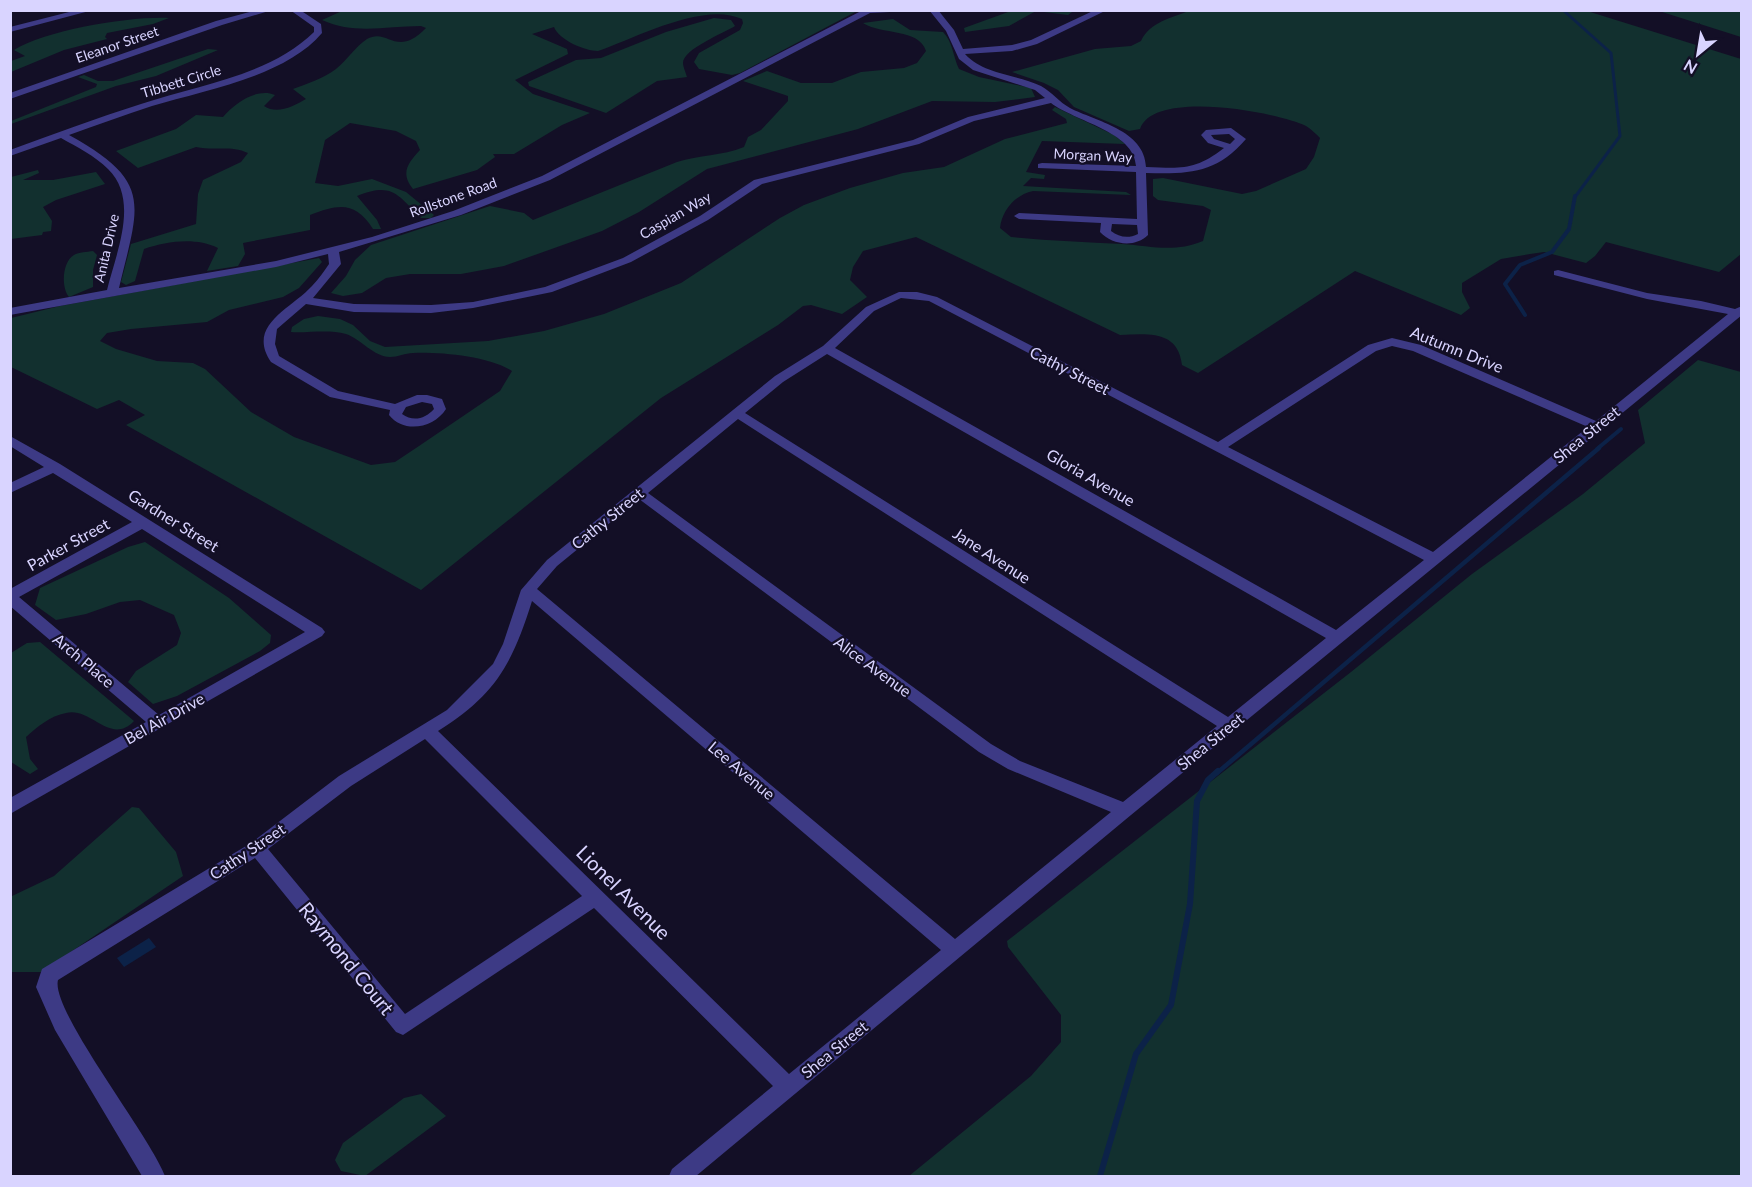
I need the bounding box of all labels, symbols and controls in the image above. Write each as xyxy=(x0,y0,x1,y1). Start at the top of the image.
street label: Eleanor Street xyxy=(73,22,161,66)
north arrow xyxy=(1668,24,1728,84)
text: N xyxy=(1680,56,1700,79)
street label: Tibbett Circle xyxy=(139,61,223,101)
street label: Morgan Way xyxy=(1053,144,1134,166)
street label: Rollstone Road xyxy=(407,173,499,221)
street label: Caspian Way xyxy=(636,187,714,242)
street label: Anita Drive xyxy=(90,212,122,284)
street label: Autumn Drive xyxy=(1408,322,1506,376)
street label: Cathy Street xyxy=(1027,342,1113,398)
street label: Shea Street xyxy=(1549,401,1623,467)
street label: Gloria Avenue xyxy=(1044,444,1138,510)
street label: Cathy Street xyxy=(567,483,647,553)
street label: Gardner Street xyxy=(125,485,223,556)
street label: Parker Street xyxy=(24,514,113,574)
street label: Jane Avenue xyxy=(950,523,1034,587)
street label: Arch Place xyxy=(49,629,119,691)
street label: Alice Avenue xyxy=(831,632,915,700)
street label: Bel Air Drive xyxy=(121,688,207,748)
street label: Shea Street xyxy=(1173,708,1247,774)
street label: Lee Avenue xyxy=(705,737,779,803)
street label: Cathy Street xyxy=(206,819,289,883)
street label: Lionel Avenue xyxy=(572,840,676,944)
street label: Raymond Court xyxy=(294,897,400,1019)
street label: Shea Street xyxy=(797,1016,871,1082)

